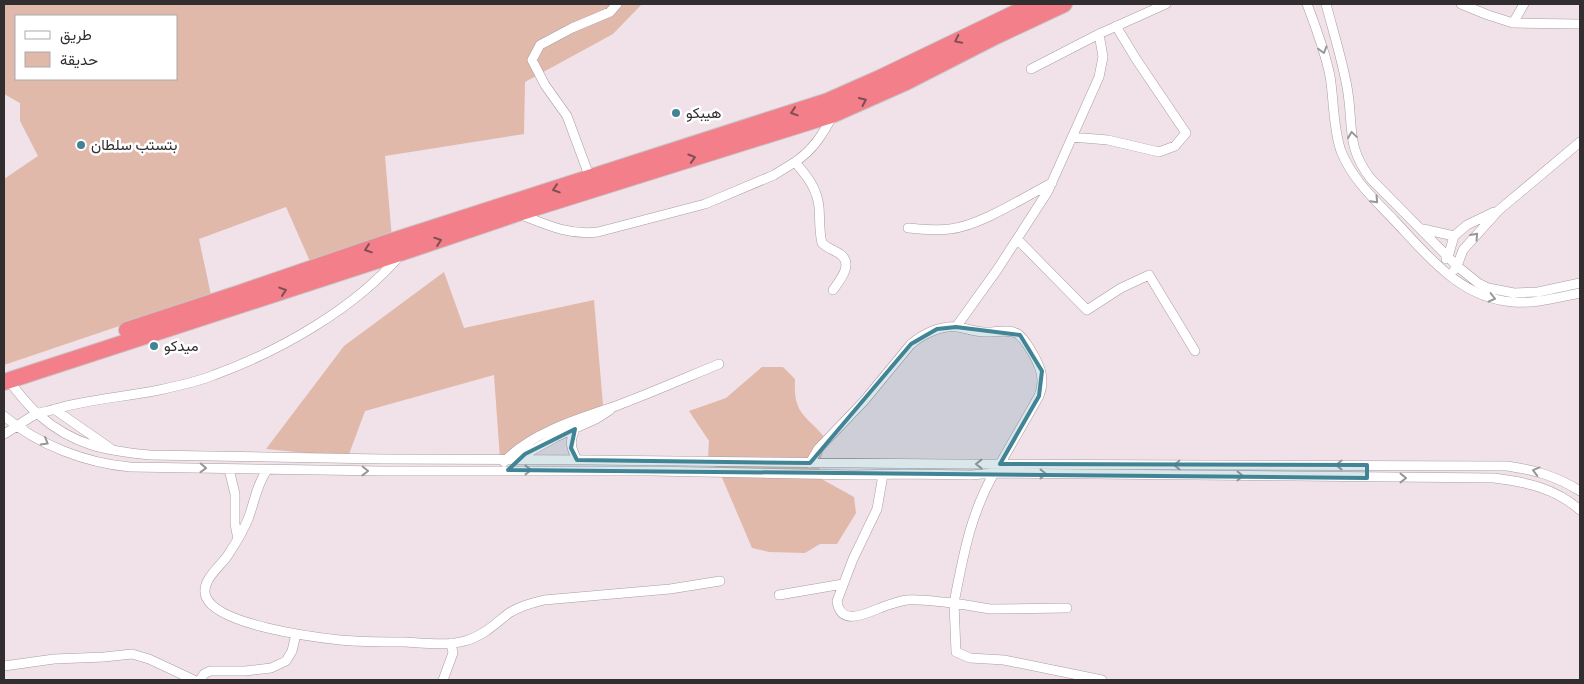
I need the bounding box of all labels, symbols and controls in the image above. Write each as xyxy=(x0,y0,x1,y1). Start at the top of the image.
legend xyxy=(15,15,178,80)
text: طريق xyxy=(60,26,92,45)
one-way arrow xyxy=(954,34,963,44)
one-way arrow xyxy=(1318,45,1328,53)
text: حديقة xyxy=(60,51,98,69)
one-way arrow xyxy=(858,97,867,108)
place label: هيبكو xyxy=(686,104,721,122)
marker: هيبكو xyxy=(670,107,682,119)
one-way arrow xyxy=(790,107,798,117)
one-way arrow xyxy=(1347,131,1357,140)
place label: بتستب سلطان xyxy=(91,136,177,154)
marker: بتستب سلطان xyxy=(75,139,87,151)
one-way arrow xyxy=(687,153,696,163)
one-way arrow xyxy=(552,183,560,193)
one-way arrow xyxy=(1369,194,1378,203)
one-way arrow xyxy=(1469,233,1478,242)
one-way arrow xyxy=(433,236,441,246)
one-way arrow xyxy=(364,244,373,254)
one-way arrow xyxy=(279,287,287,297)
one-way arrow xyxy=(1487,292,1496,303)
place label: ميدكو xyxy=(164,337,199,355)
marker: ميدكو xyxy=(148,340,160,352)
one-way arrow xyxy=(40,436,49,446)
one-way arrow xyxy=(975,459,982,469)
one-way arrow xyxy=(1172,460,1180,470)
one-way arrow xyxy=(1335,460,1342,470)
one-way arrow xyxy=(199,462,207,473)
one-way arrow xyxy=(524,465,532,475)
one-way arrow xyxy=(362,466,370,476)
one-way arrow xyxy=(1532,467,1541,477)
one-way arrow xyxy=(1039,469,1047,479)
one-way arrow xyxy=(1236,471,1244,481)
one-way arrow xyxy=(1399,473,1407,483)

